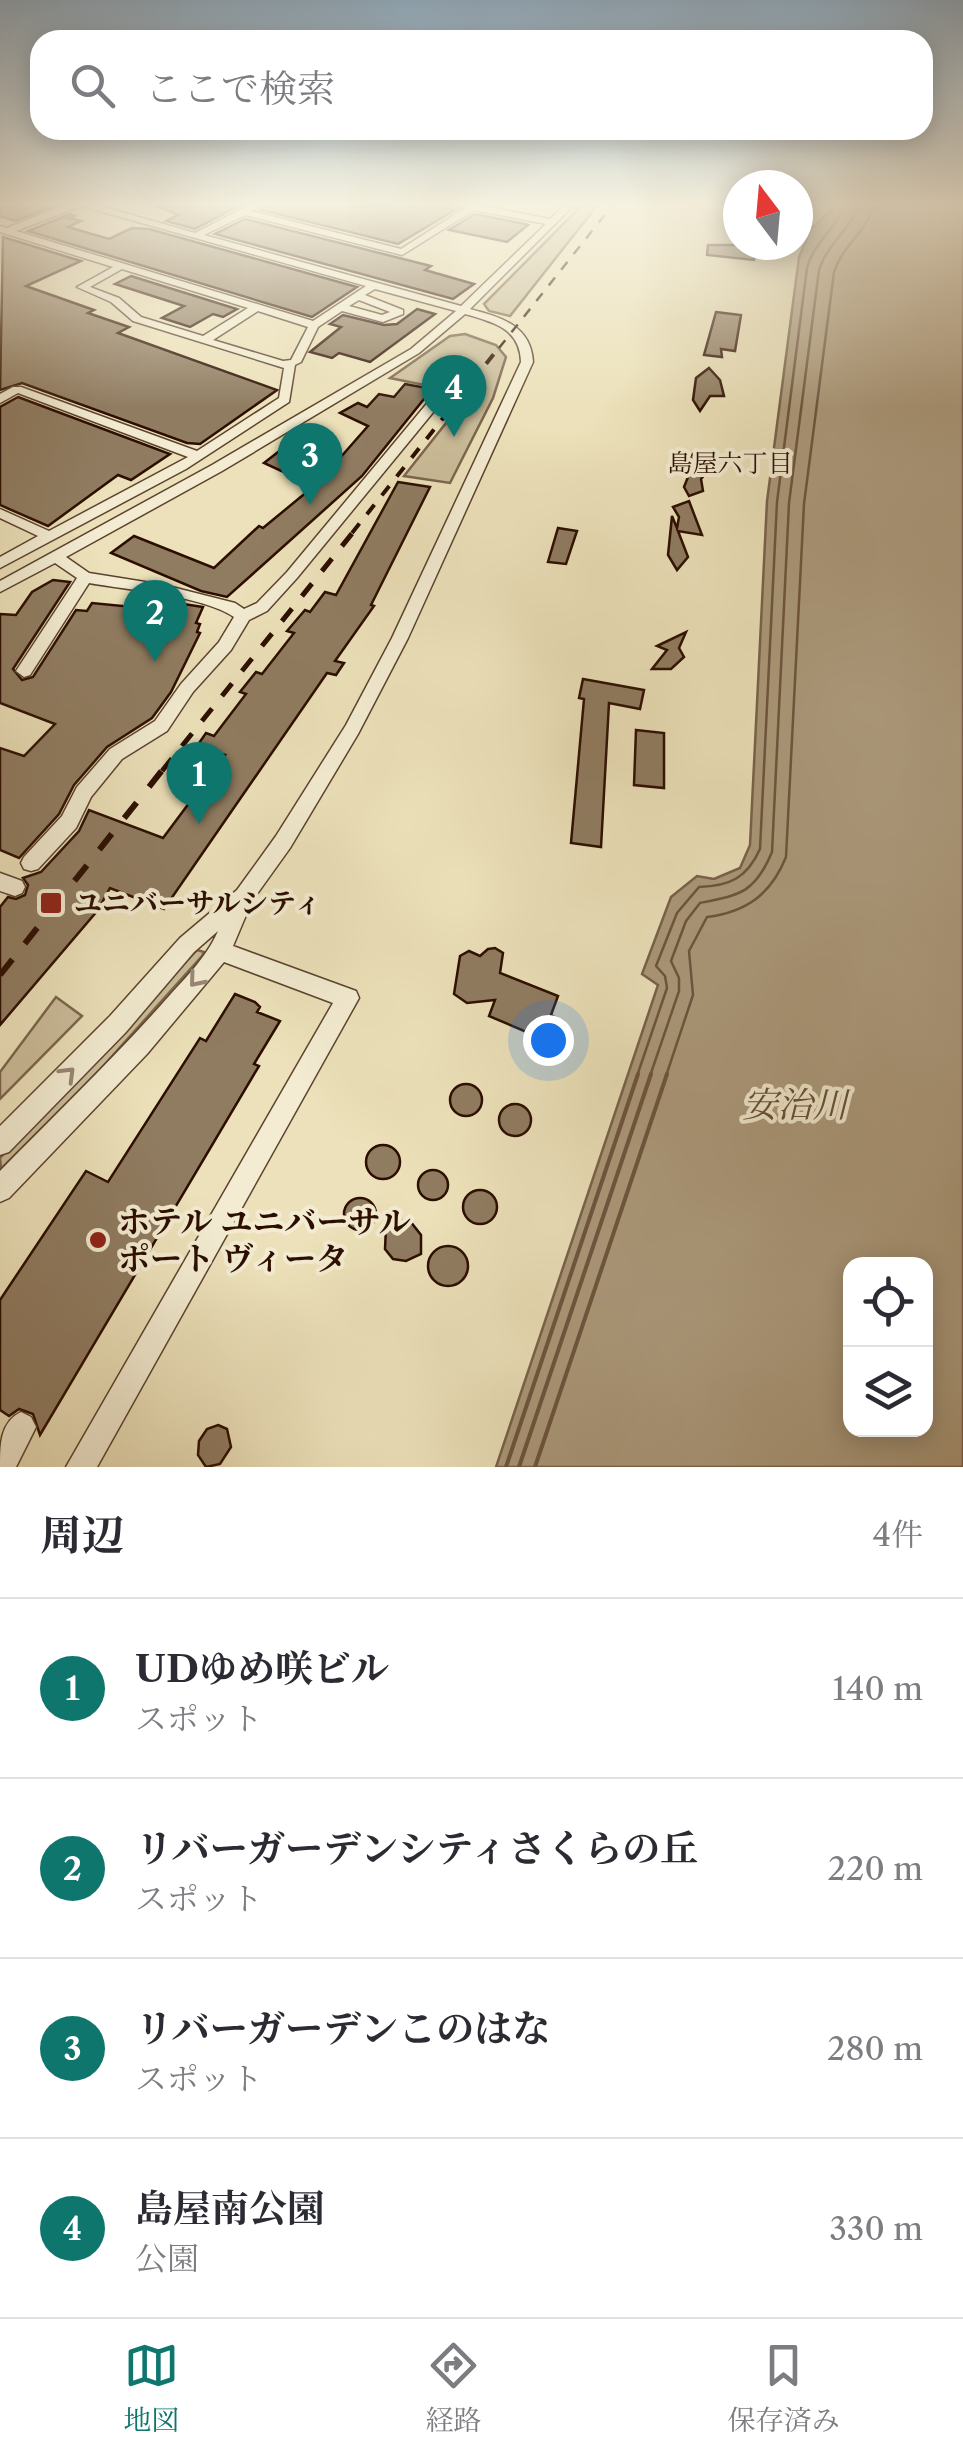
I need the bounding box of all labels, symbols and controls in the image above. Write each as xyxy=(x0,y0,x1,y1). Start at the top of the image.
search box xyxy=(30,30,933,140)
icon: search xyxy=(65,58,120,113)
text: ここで検索 xyxy=(145,65,335,112)
north arrow xyxy=(723,170,813,260)
pin: 4 xyxy=(422,354,486,437)
pin: 3 xyxy=(278,422,342,505)
district label: 島屋六丁目 xyxy=(667,448,793,479)
pin: 2 xyxy=(122,580,188,662)
pin: 1 xyxy=(166,742,232,824)
place label: ユニバーサルシティ xyxy=(74,886,322,920)
marker: ユニバーサルシティ xyxy=(38,890,64,916)
one-way arrow xyxy=(190,968,208,987)
your location xyxy=(523,1015,574,1066)
one-way arrow xyxy=(57,1067,75,1085)
water label: 安治川 xyxy=(742,1083,851,1126)
place label: ホテル ユニバーサル ポート ヴィータ xyxy=(118,1202,411,1278)
marker: ホテル ユニバーサル ポート ヴィータ xyxy=(87,1229,109,1251)
map controls xyxy=(843,1257,933,1437)
button: locate xyxy=(843,1257,933,1347)
button: layers xyxy=(843,1347,933,1437)
text: 周辺 xyxy=(40,1509,124,1561)
text: 4件 xyxy=(873,1515,923,1554)
text: UDゆめ咲ビル xyxy=(135,1645,389,1692)
text: 1 xyxy=(65,1669,80,1708)
text: 140 m xyxy=(832,1669,923,1708)
text: スポット xyxy=(135,1699,263,1738)
text: リバーガーデンシティさくらの丘 xyxy=(135,1825,698,1872)
text: 2 xyxy=(63,1849,82,1888)
text: 220 m xyxy=(828,1849,923,1888)
text: スポット xyxy=(135,1879,263,1918)
text: リバーガーデンこのはな xyxy=(135,2005,550,2052)
text: 3 xyxy=(63,2029,82,2068)
text: 280 m xyxy=(827,2029,923,2068)
text: スポット xyxy=(135,2059,263,2098)
text: 島屋南公園 xyxy=(135,2185,325,2232)
text: 4 xyxy=(63,2209,82,2248)
text: 330 m xyxy=(829,2209,923,2248)
text: 公園 xyxy=(135,2239,199,2278)
tab: 地図 xyxy=(123,2338,179,2438)
tab: 経路 xyxy=(425,2338,482,2438)
tab: 保存済み xyxy=(728,2338,840,2438)

